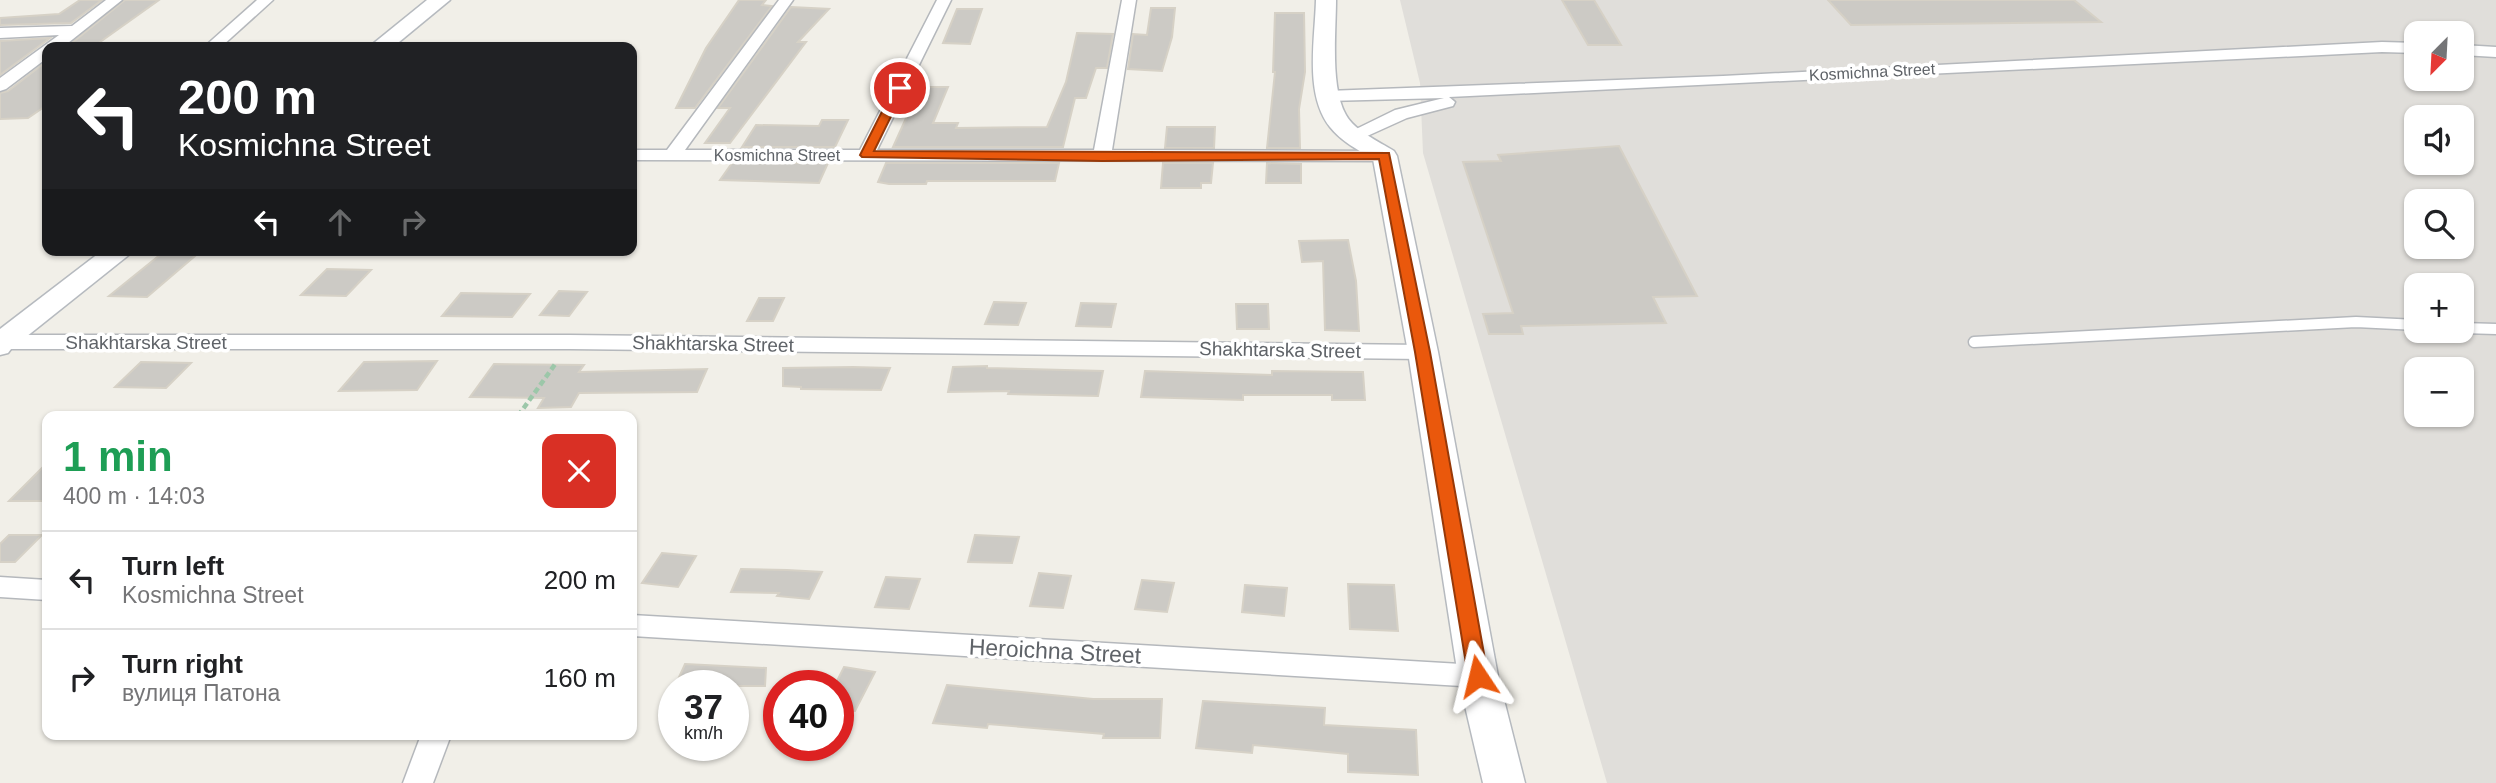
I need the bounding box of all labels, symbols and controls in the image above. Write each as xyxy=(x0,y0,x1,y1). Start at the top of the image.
north arrow xyxy=(2404,21,2474,91)
map controls xyxy=(2404,21,2474,427)
pin xyxy=(870,58,930,118)
street label: Kosmichna Street xyxy=(1809,60,1936,84)
icon: arrive xyxy=(881,69,919,107)
icon: left xyxy=(63,70,154,161)
text: 200 m xyxy=(178,70,317,124)
button: sound xyxy=(2404,105,2474,175)
text: Kosmichna Street xyxy=(178,127,431,163)
street label: Kosmichna Street xyxy=(714,147,841,164)
button: search xyxy=(2404,189,2474,259)
icon: left xyxy=(248,203,286,241)
icon: ahead xyxy=(321,203,359,241)
icon: right xyxy=(394,203,432,241)
button: + xyxy=(2404,273,2474,343)
street label: Shakhtarska Street xyxy=(65,332,228,353)
street label: Shakhtarska Street xyxy=(632,332,795,356)
street label: Shakhtarska Street xyxy=(1199,338,1362,362)
button: − xyxy=(2404,357,2474,427)
text: 1 min xyxy=(63,433,173,480)
button: close xyxy=(542,434,616,508)
text: 400 m · 14:03 xyxy=(63,483,205,509)
text: Turn left xyxy=(122,551,224,581)
icon: left xyxy=(63,561,101,599)
text: 200 m xyxy=(544,565,616,595)
text: Kosmichna Street xyxy=(122,582,304,608)
street label: Heroichna Street xyxy=(968,634,1142,669)
position arrow xyxy=(1441,639,1515,713)
text: Turn right xyxy=(122,649,243,679)
icon: right xyxy=(63,659,101,697)
text: 160 m xyxy=(544,663,616,693)
speed limit sign: 40 xyxy=(763,670,854,761)
text: вулиця Патона xyxy=(122,680,280,706)
text: 37 xyxy=(684,687,723,726)
text: km/h xyxy=(684,723,723,743)

